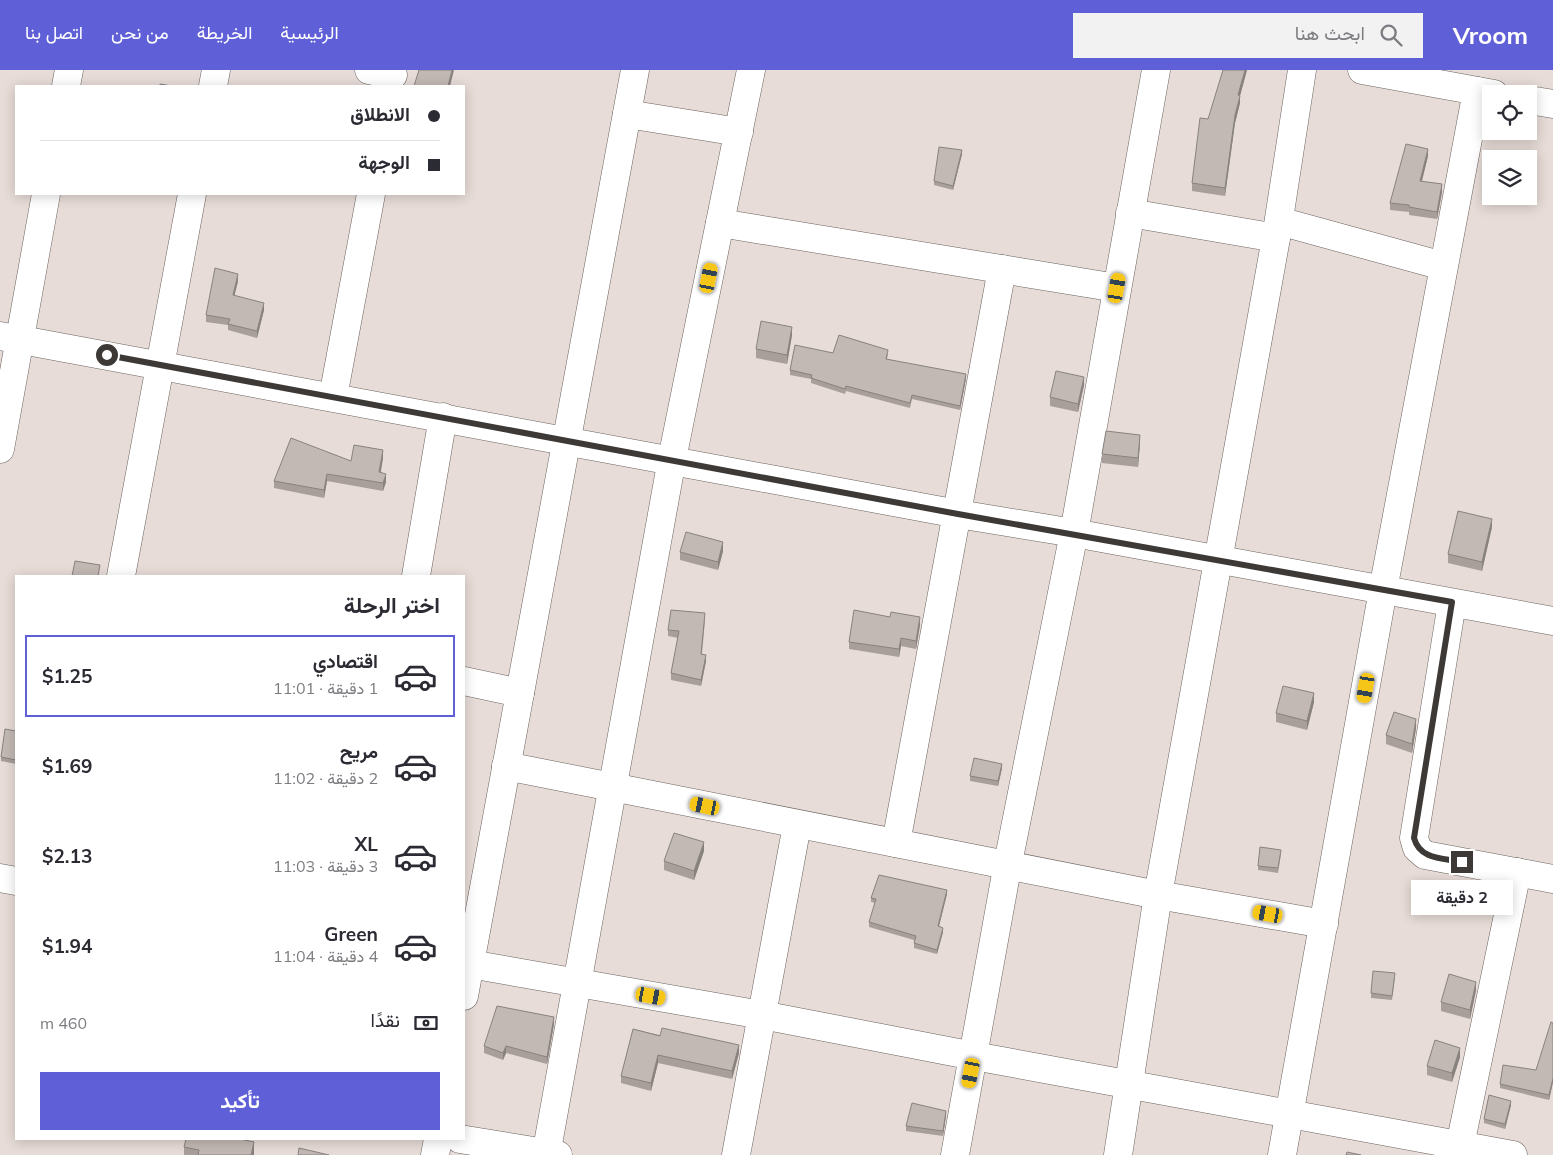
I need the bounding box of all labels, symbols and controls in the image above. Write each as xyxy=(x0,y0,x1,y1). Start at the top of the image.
search box xyxy=(1073,13,1423,58)
text: Vroom xyxy=(1453,20,1528,50)
text: اتصل بنا xyxy=(25,21,83,44)
text: من نحن xyxy=(111,21,169,44)
text: الخريطة xyxy=(197,21,252,44)
text: الرئيسية xyxy=(280,21,339,44)
text: ابحث هنا xyxy=(1295,21,1365,45)
icon: search xyxy=(1377,21,1405,49)
map controls xyxy=(1482,85,1537,205)
button: locate xyxy=(1482,85,1537,140)
text: الانطلاق xyxy=(350,102,410,126)
text: الوجهة xyxy=(358,150,410,174)
button: layers xyxy=(1482,150,1537,205)
car xyxy=(698,262,719,294)
car xyxy=(1107,272,1126,304)
route start xyxy=(96,344,118,366)
text: اختر الرحلة xyxy=(344,591,440,619)
text: اقتصادي xyxy=(313,649,378,673)
icon: car xyxy=(393,654,438,699)
text: $1.25 xyxy=(42,664,92,688)
car xyxy=(1356,672,1375,704)
text: 1 دقيقة · 11:01 xyxy=(273,678,378,698)
text: مريح xyxy=(340,739,378,763)
icon: car xyxy=(393,744,438,789)
text: $1.69 xyxy=(42,754,92,778)
text: 2 دقيقة · 11:02 xyxy=(273,768,378,788)
car xyxy=(688,796,721,816)
text: XL xyxy=(355,832,378,856)
icon: car xyxy=(393,834,438,879)
text: $2.13 xyxy=(42,844,92,868)
route end xyxy=(1451,851,1473,873)
text: 3 دقيقة · 11:03 xyxy=(273,856,378,876)
callout: 2 دقيقة xyxy=(1411,880,1513,914)
text: 2 دقيقة xyxy=(1436,887,1488,907)
car xyxy=(1251,904,1284,924)
text: Green xyxy=(324,922,378,946)
icon: car xyxy=(393,924,438,969)
text: $1.94 xyxy=(42,934,92,958)
text: 4 دقيقة · 11:04 xyxy=(273,946,378,966)
car xyxy=(634,986,667,1006)
text: نقدًا xyxy=(371,1008,400,1032)
icon: cash xyxy=(412,1009,440,1037)
text: 460 m xyxy=(40,1013,87,1033)
car xyxy=(960,1057,981,1089)
button: تأكيد xyxy=(40,1072,440,1130)

